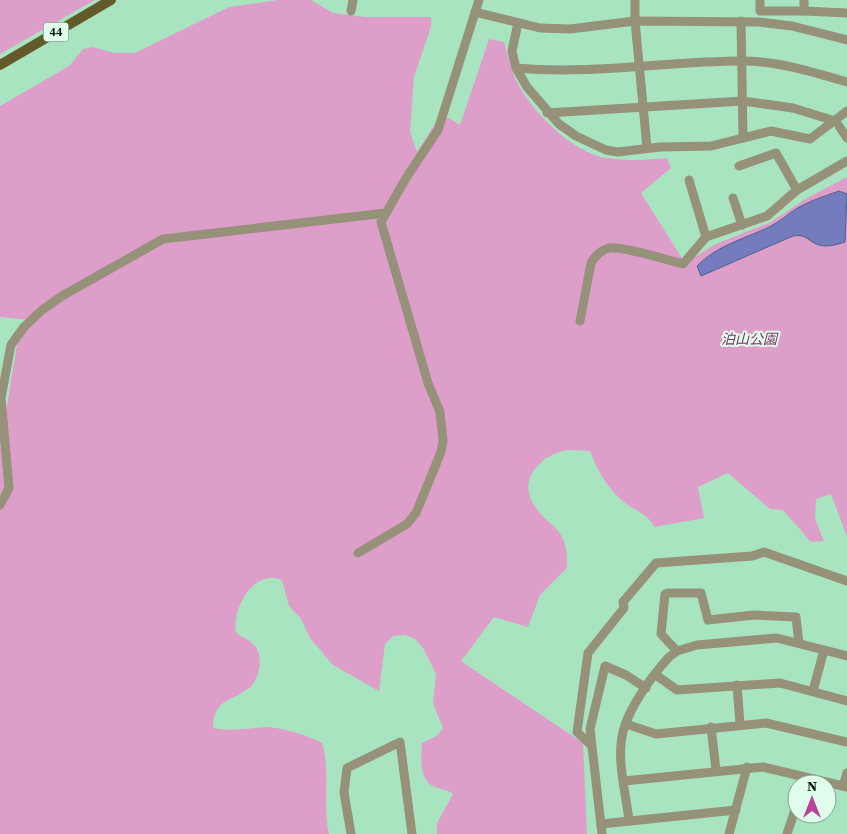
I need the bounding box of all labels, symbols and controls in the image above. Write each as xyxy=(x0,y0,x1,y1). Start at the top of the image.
road number: 44 xyxy=(44,22,68,42)
park label: 泊山公園 xyxy=(721,329,779,349)
north arrow xyxy=(787,774,837,824)
text: N xyxy=(807,776,817,796)

